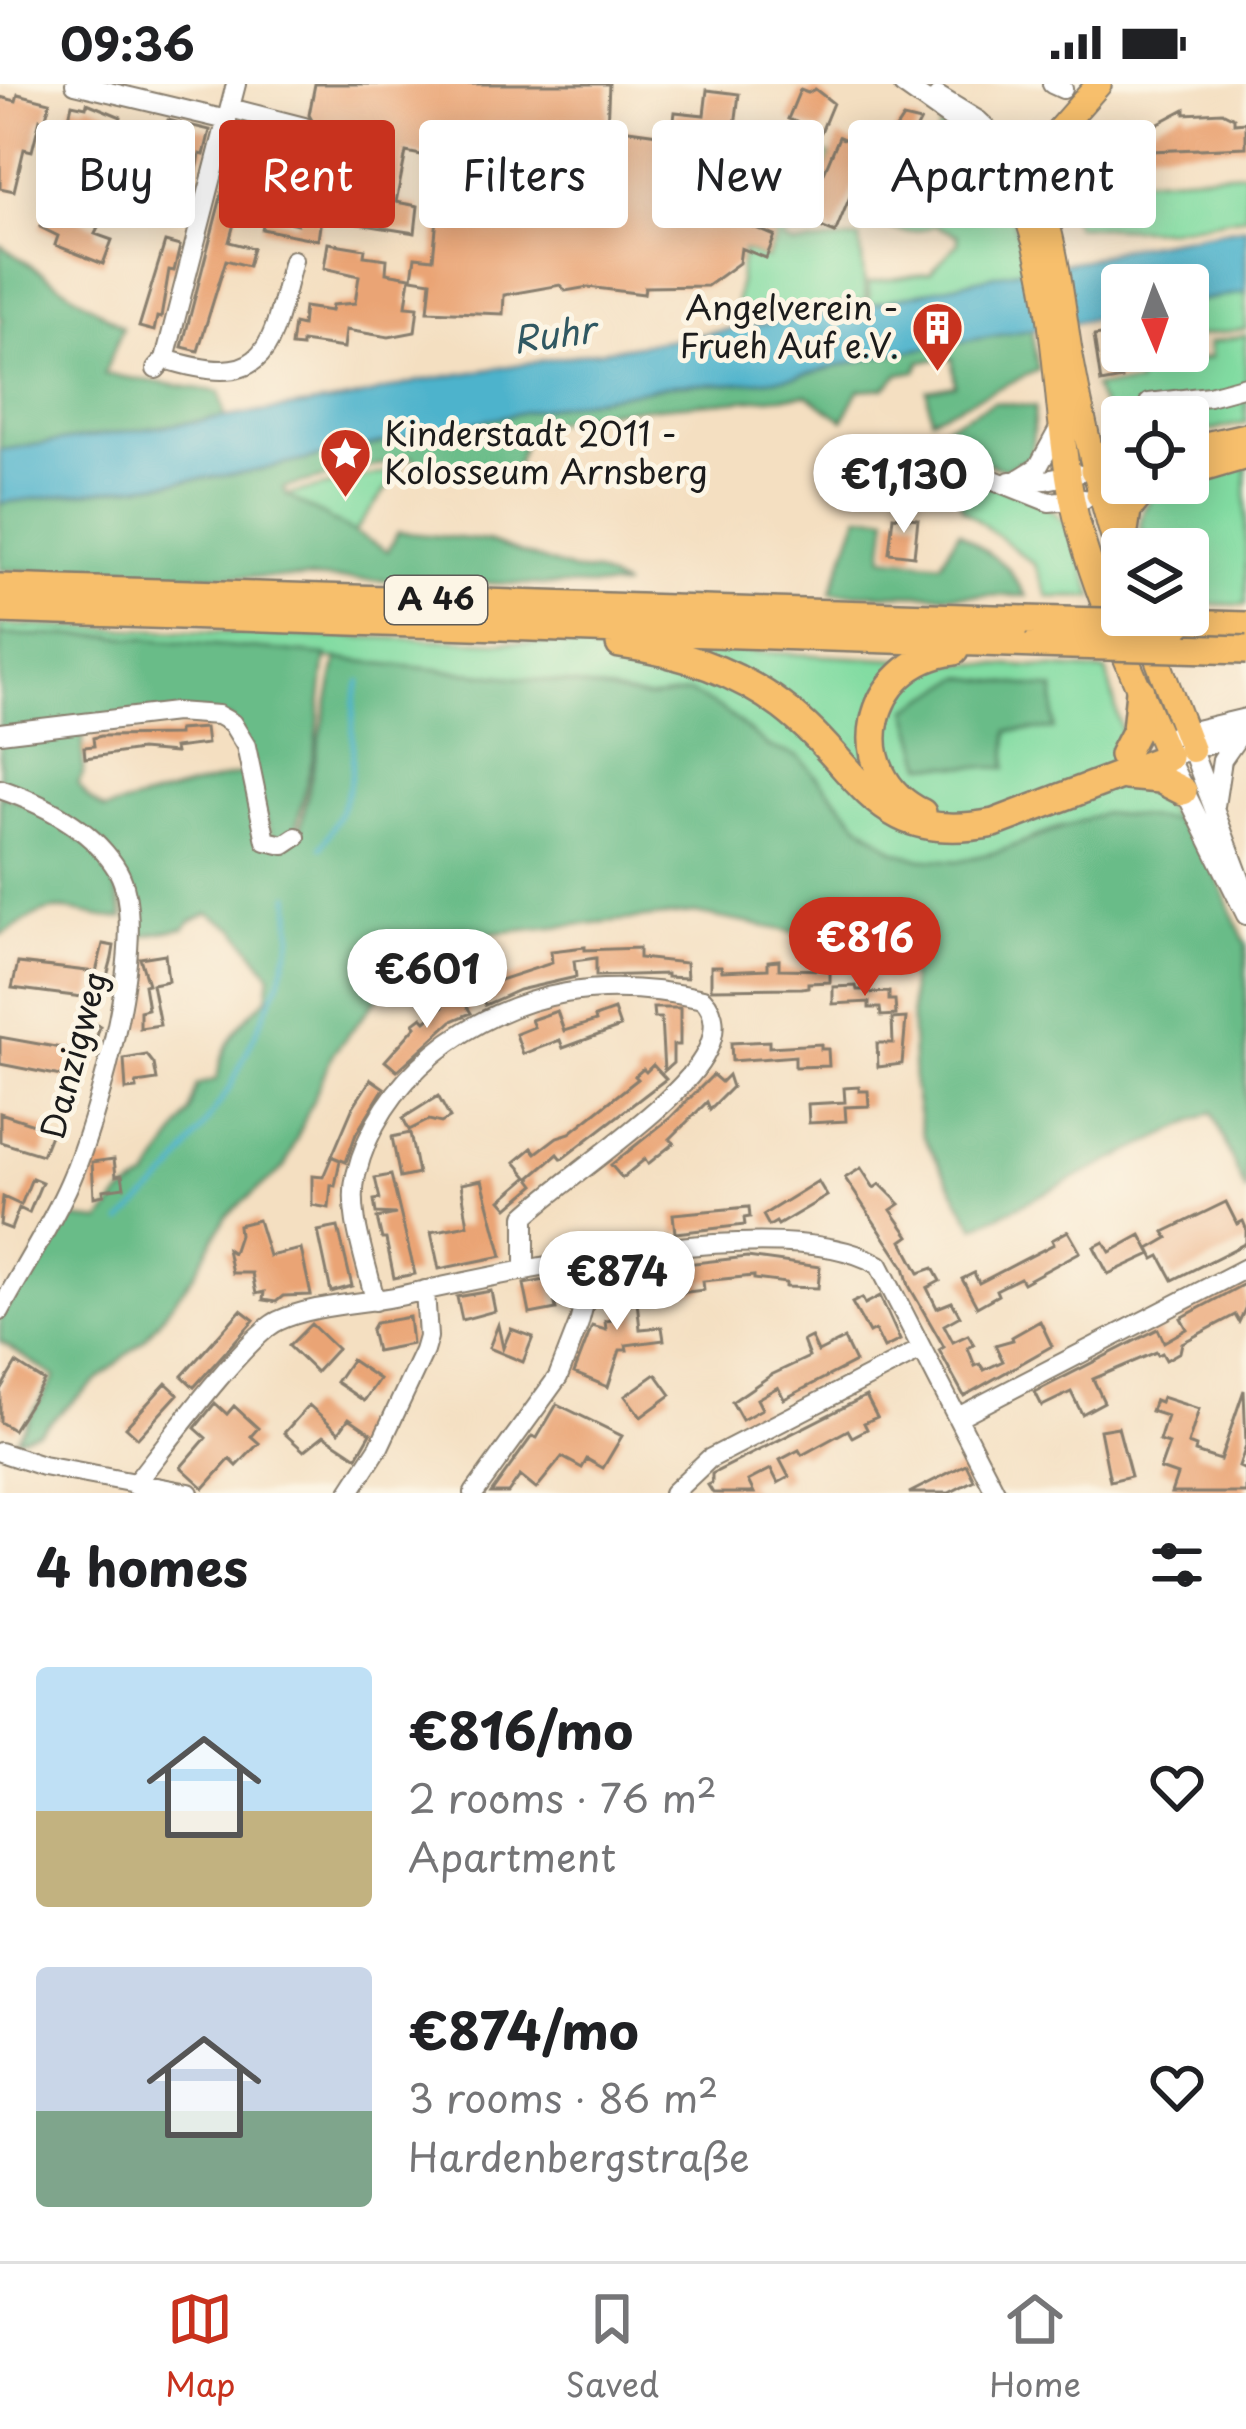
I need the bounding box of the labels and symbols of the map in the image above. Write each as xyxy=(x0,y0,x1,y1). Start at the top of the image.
north arrow xyxy=(1101,264,1209,372)
place label: Angelverein - Frueh Auf e.V. xyxy=(679,281,899,369)
building icon: Angelverein - Frueh Auf e.V. xyxy=(910,299,966,373)
water label: Ruhr xyxy=(509,300,603,365)
place label: Kinderstadt 2011 - Kolosseum Arnsberg xyxy=(384,407,708,495)
place icon: Kinderstadt 2011 - Kolosseum Arnsberg xyxy=(317,425,373,499)
pin: €1,130 xyxy=(806,434,1002,536)
road number: A 46 xyxy=(385,576,487,624)
pin: €816 xyxy=(794,897,936,999)
pin: €601 xyxy=(356,929,498,1031)
street label: Danzigweg xyxy=(26,965,118,1144)
pin: €874 xyxy=(546,1231,688,1333)

